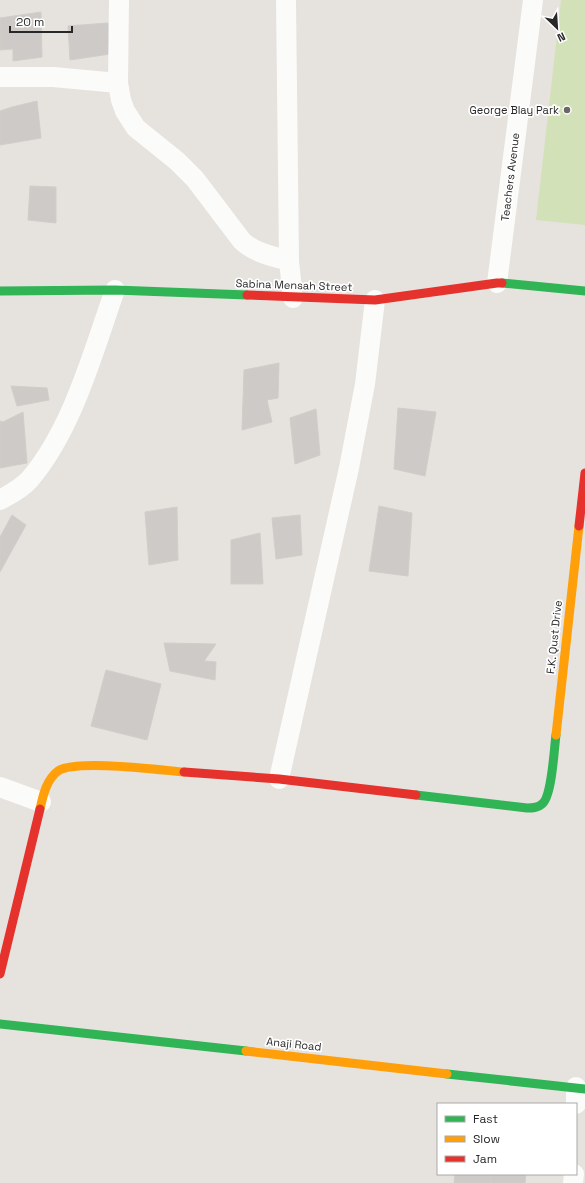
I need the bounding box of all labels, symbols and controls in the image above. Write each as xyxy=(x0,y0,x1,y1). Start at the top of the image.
scale bar xyxy=(10,8,72,34)
north arrow xyxy=(537,8,577,48)
text: 20 m xyxy=(16,14,44,30)
text: N xyxy=(555,29,568,45)
place label: George Blay Park xyxy=(469,103,559,117)
marker: George Blay Park xyxy=(562,105,572,115)
street label: Teachers Avenue xyxy=(498,132,522,222)
street label: Sabina Mensah Street xyxy=(235,276,353,294)
street label: F.K. Qust Drive xyxy=(543,600,565,674)
street label: Anaji Road xyxy=(266,1034,322,1054)
legend xyxy=(437,1103,577,1175)
text: Fast xyxy=(473,1111,498,1127)
text: Slow xyxy=(473,1131,500,1147)
text: Jam xyxy=(473,1151,497,1167)

